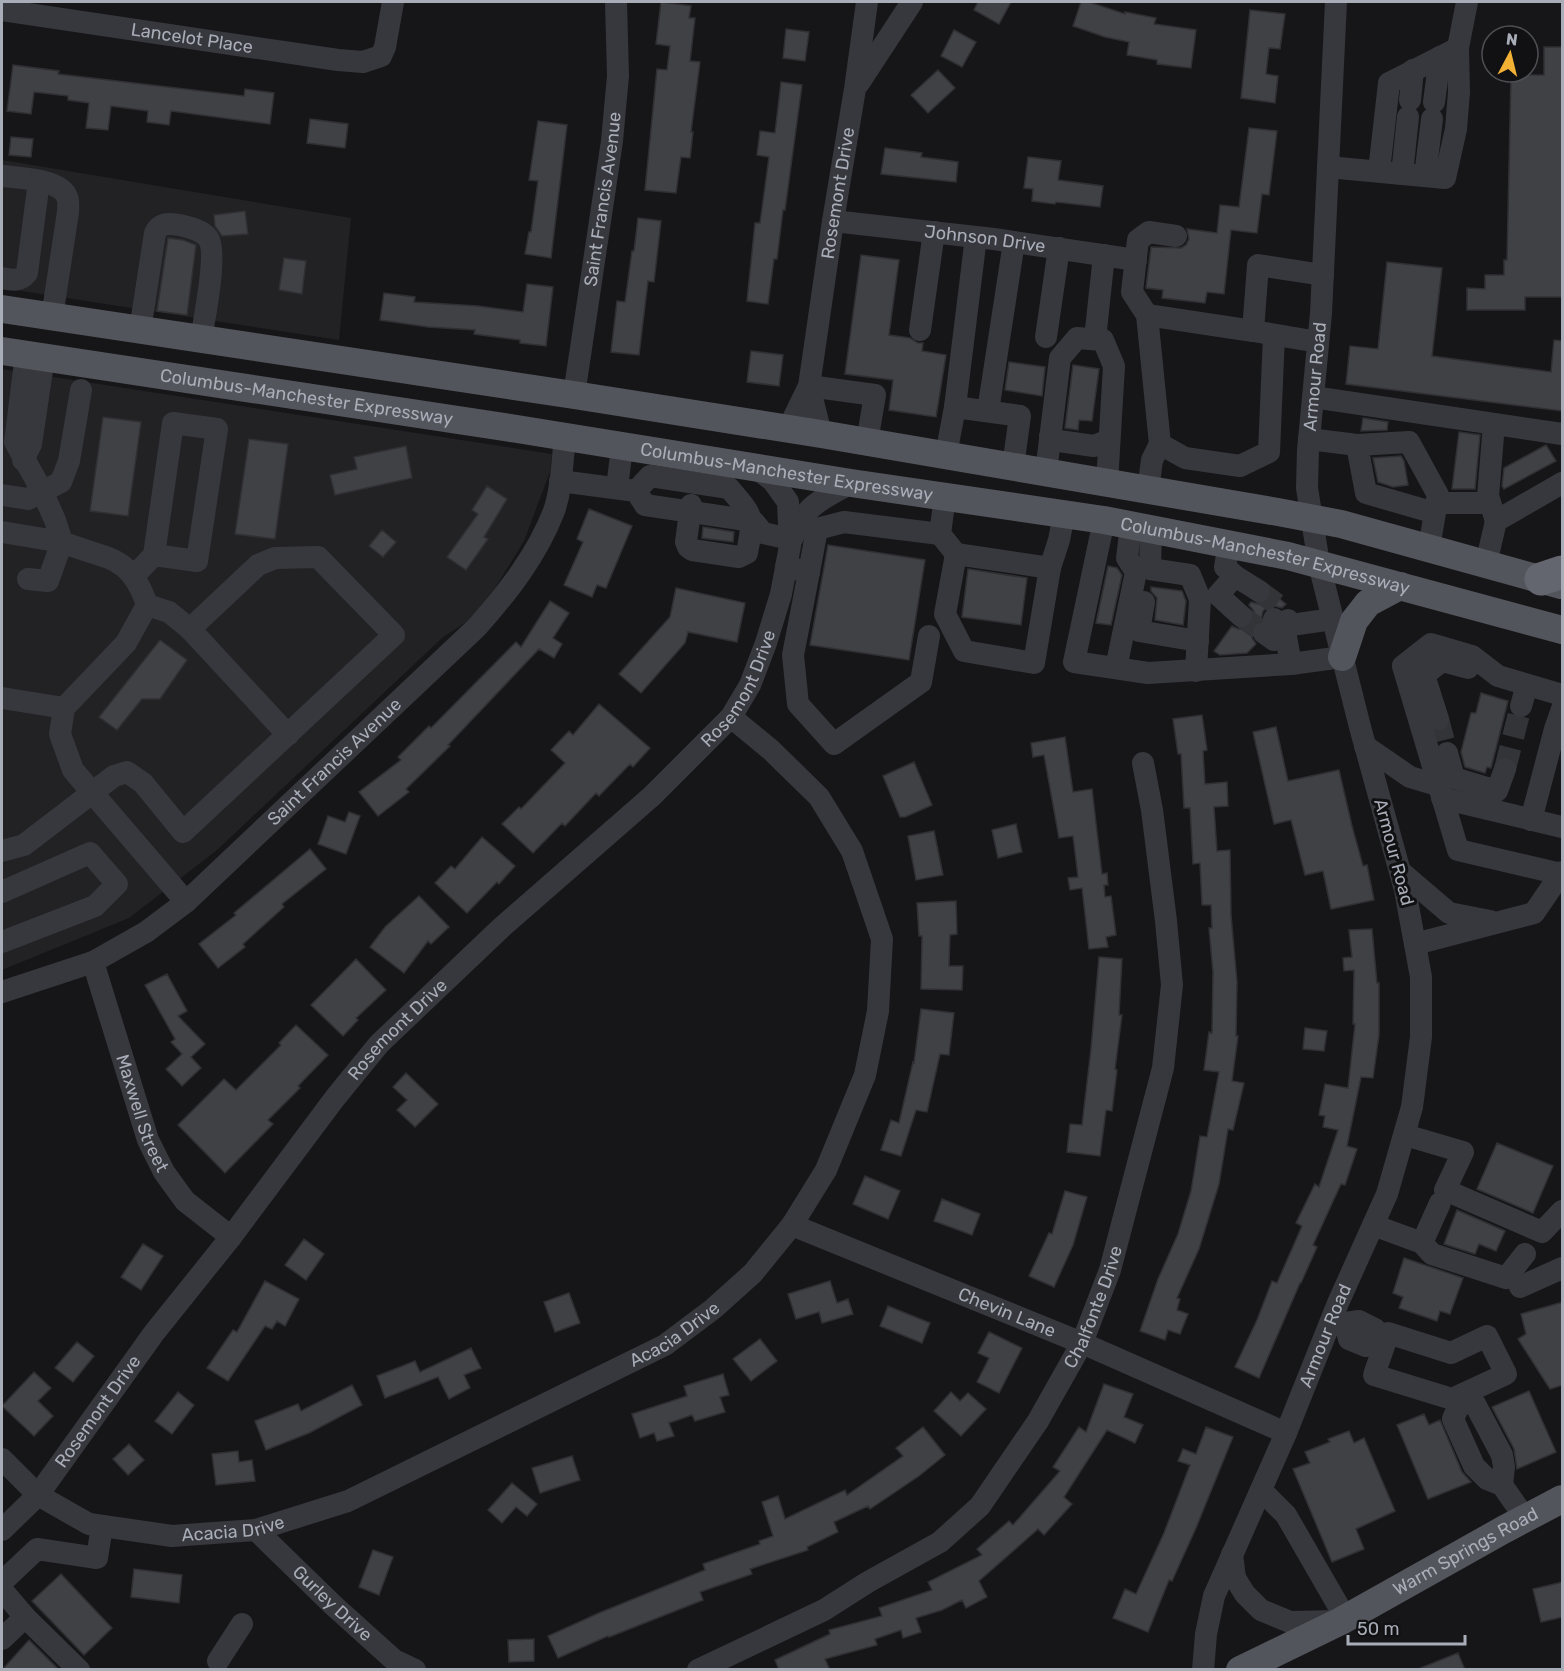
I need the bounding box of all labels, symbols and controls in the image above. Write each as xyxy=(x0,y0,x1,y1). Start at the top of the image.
street label: Lancelot Place xyxy=(129,18,254,58)
north arrow xyxy=(1480,24,1540,84)
text: N xyxy=(1505,29,1519,50)
street label: Saint Francis Avenue xyxy=(579,111,626,288)
street label: Rosemont Drive xyxy=(817,125,859,260)
street label: Johnson Drive xyxy=(923,220,1047,257)
street label: Armour Road xyxy=(1299,321,1331,432)
street label: Columbus-Manchester Expressway xyxy=(158,364,455,430)
street label: Columbus-Manchester Expressway xyxy=(639,438,935,506)
street label: Columbus-Manchester Expressway xyxy=(1119,512,1412,599)
street label: Rosemont Drive xyxy=(696,627,780,752)
street label: Saint Francis Avenue xyxy=(263,693,406,830)
street label: Armour Road xyxy=(1369,796,1419,908)
street label: Rosemont Drive xyxy=(343,974,452,1085)
street label: Maxwell Street xyxy=(111,1052,173,1176)
street label: Chalfonte Drive xyxy=(1059,1244,1127,1372)
street label: Armour Road xyxy=(1294,1281,1356,1391)
street label: Chevin Lane xyxy=(955,1283,1059,1342)
street label: Acacia Drive xyxy=(626,1297,724,1372)
street label: Rosemont Drive xyxy=(50,1351,146,1472)
street label: Warm Springs Road xyxy=(1389,1503,1542,1600)
street label: Acacia Drive xyxy=(181,1511,287,1546)
street label: Gurley Drive xyxy=(288,1561,377,1646)
scale bar xyxy=(1348,1608,1465,1646)
text: 50 m xyxy=(1357,1618,1400,1640)

